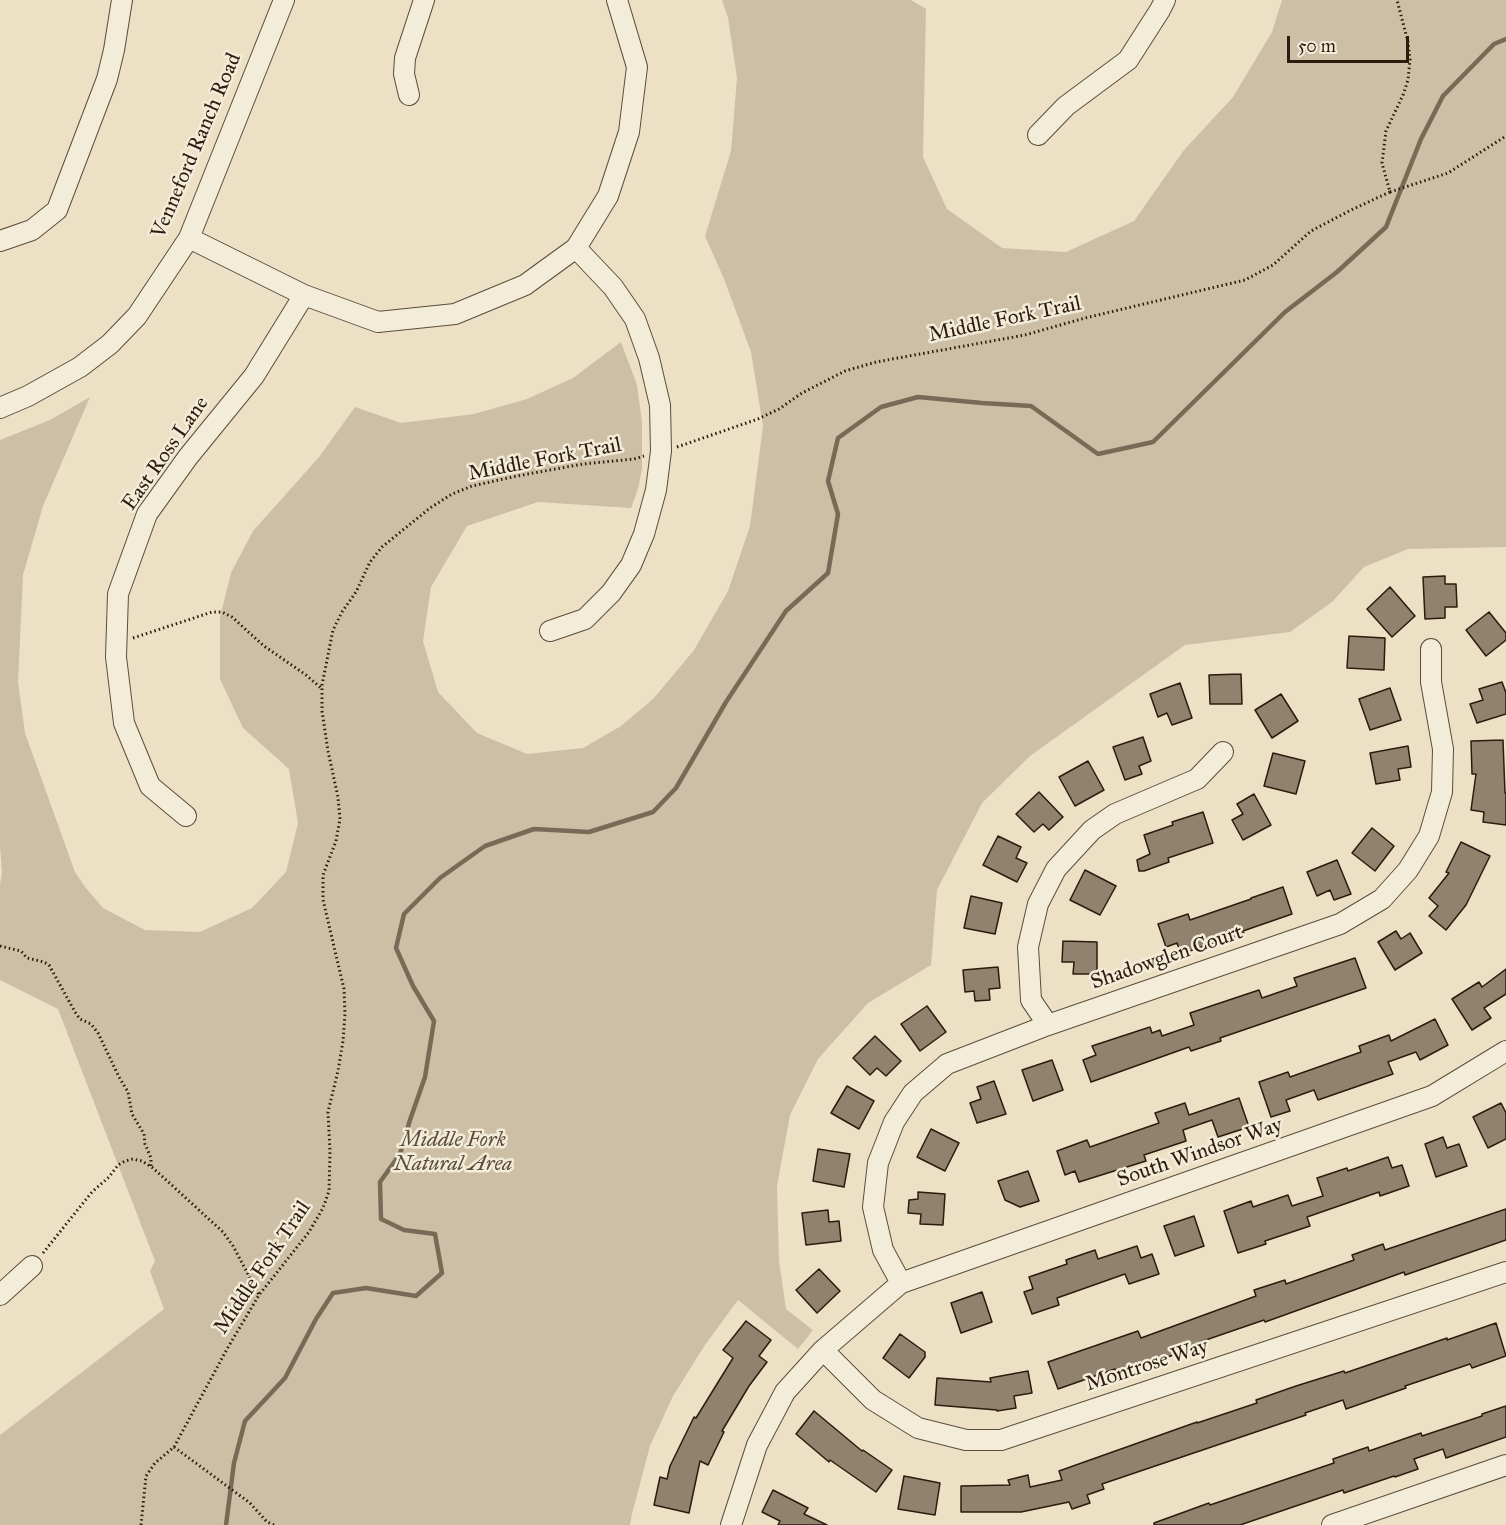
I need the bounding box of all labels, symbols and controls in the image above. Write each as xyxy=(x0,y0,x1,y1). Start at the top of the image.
scale bar xyxy=(1290,24,1412,62)
text: 50 m xyxy=(1298,35,1336,57)
street label: Venneford Ranch Road xyxy=(147,50,247,242)
street label: Middle Fork Trail xyxy=(926,292,1084,348)
street label: East Ross Lane xyxy=(117,392,215,516)
street label: Middle Fork Trail xyxy=(466,433,624,487)
street label: Shadowglen Court xyxy=(1088,920,1246,996)
street label: South Windsor Way xyxy=(1114,1113,1286,1193)
park label: Middle Fork Natural Area xyxy=(394,1128,512,1178)
street label: Middle Fork Trail xyxy=(209,1197,317,1339)
street label: Montrose Way xyxy=(1082,1334,1212,1398)

